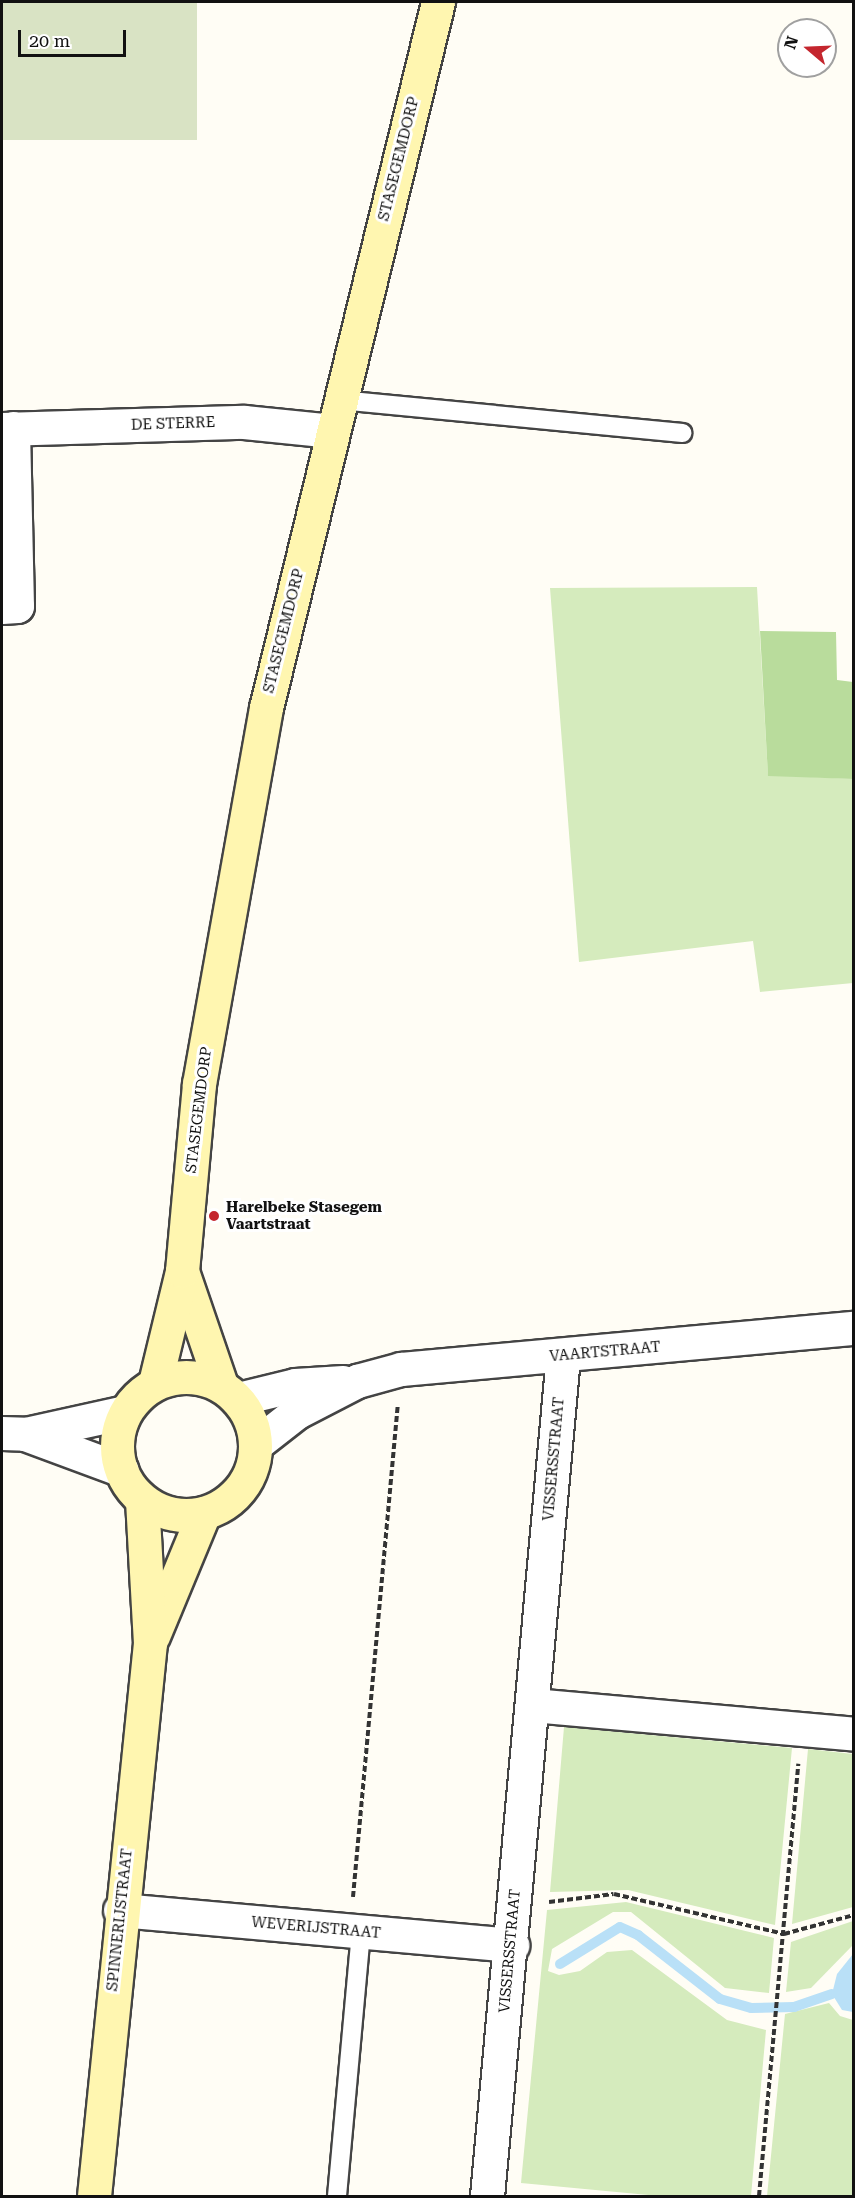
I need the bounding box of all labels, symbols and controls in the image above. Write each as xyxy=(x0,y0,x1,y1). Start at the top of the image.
scale bar xyxy=(21,18,129,56)
north arrow xyxy=(777,18,837,78)
text: 20 m xyxy=(29,30,70,51)
text: N xyxy=(780,34,802,52)
street label: STASEGEMDORP xyxy=(375,95,423,223)
street label: DE STERRE xyxy=(131,414,215,434)
street label: STASEGEMDORP xyxy=(260,567,308,695)
street label: STASEGEMDORP xyxy=(182,1046,216,1174)
place label: Harelbeke Stasegem Vaartstraat xyxy=(226,1198,382,1233)
marker: Harelbeke Stasegem Vaartstraat xyxy=(207,1209,221,1223)
street label: VAARTSTRAAT xyxy=(549,1338,661,1366)
street label: VISSERSSTRAAT xyxy=(540,1396,568,1522)
street label: SPINNERIJSTRAAT xyxy=(104,1848,136,1992)
street label: VISSERSSTRAAT xyxy=(496,1888,524,2014)
street label: WEVERIJSTRAAT xyxy=(250,1913,382,1943)

